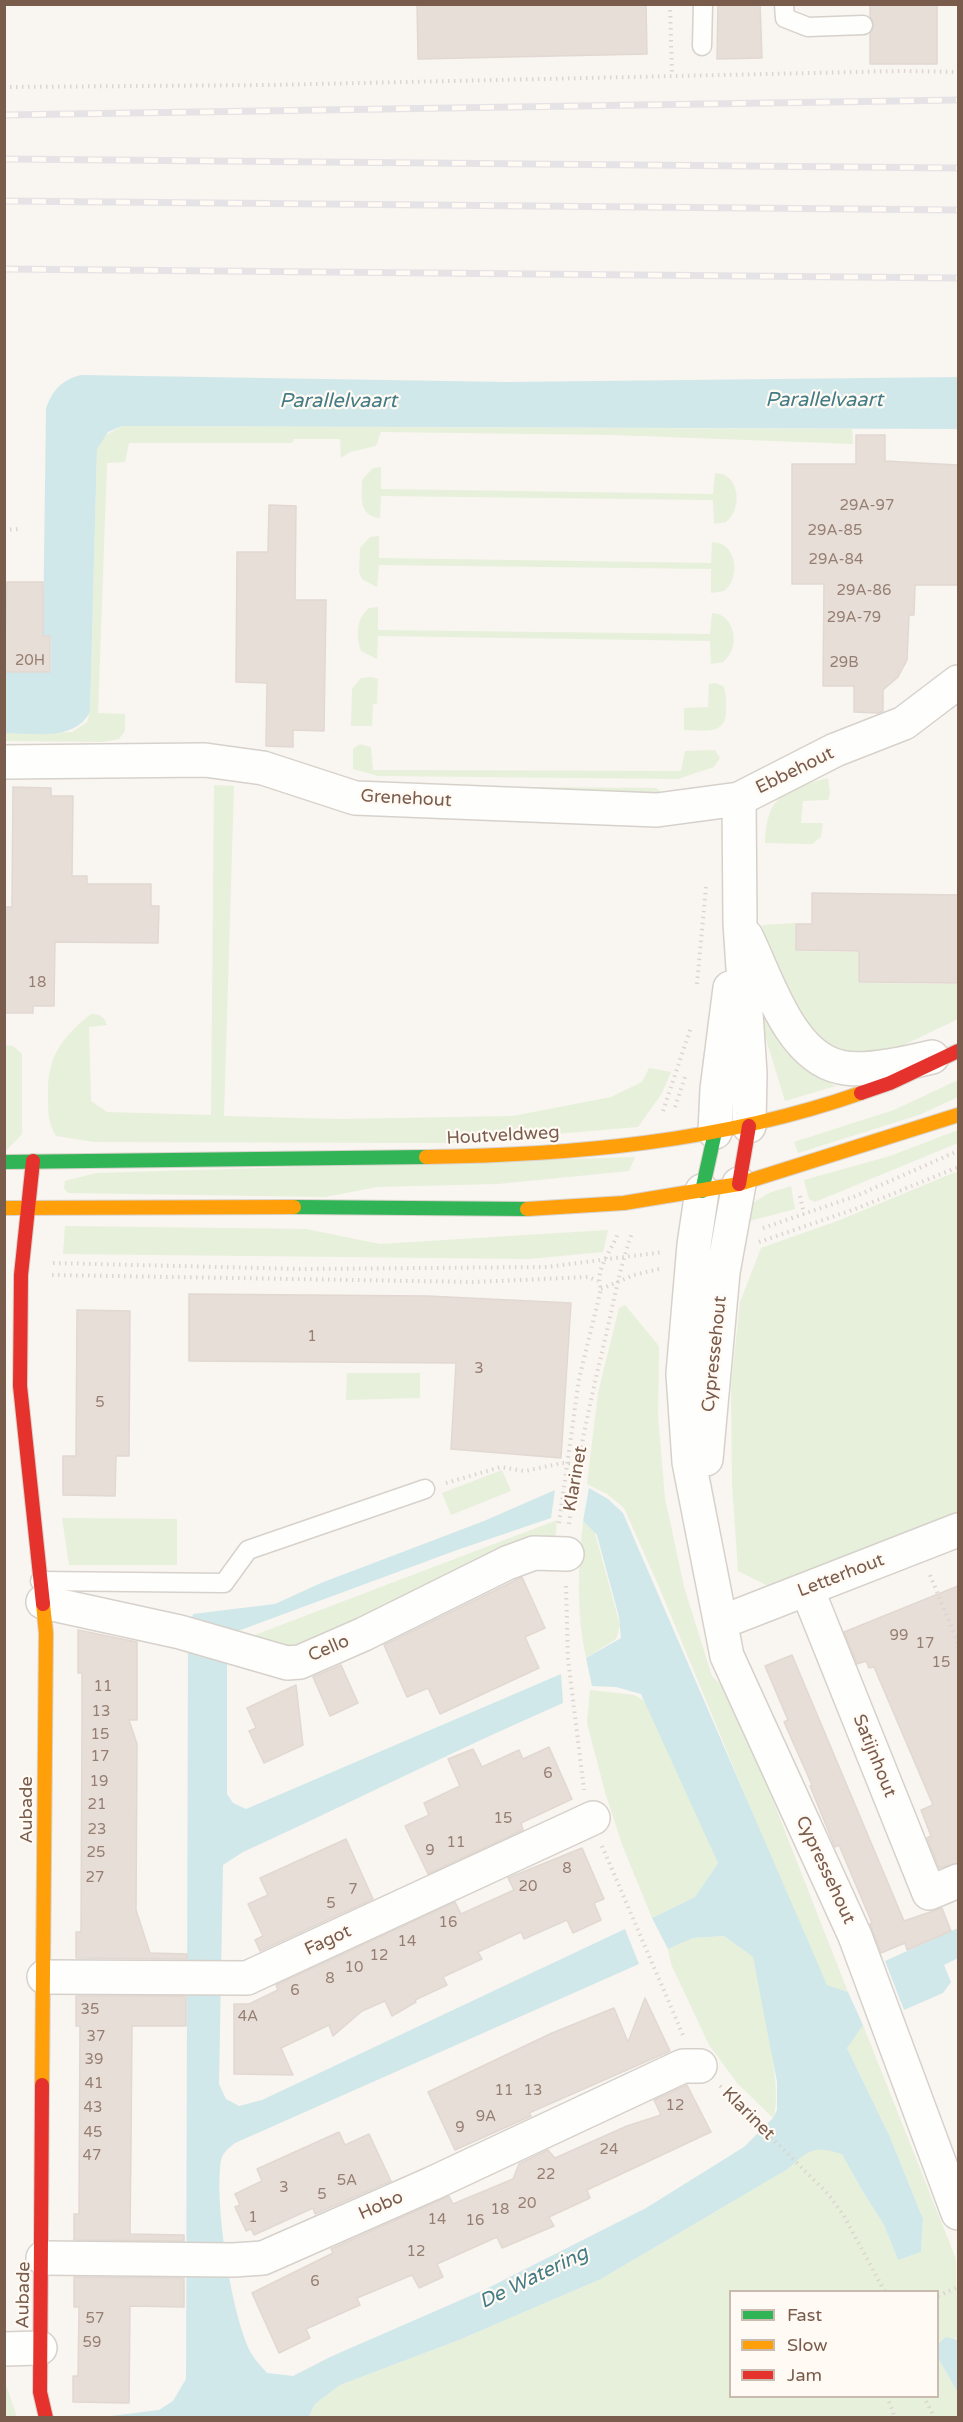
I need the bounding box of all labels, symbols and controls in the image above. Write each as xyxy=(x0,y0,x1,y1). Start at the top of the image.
water label: Parallelvaart xyxy=(765,389,883,413)
water label: Parallelvaart xyxy=(279,390,397,414)
house number: 29A-97 xyxy=(840,497,894,515)
house number: 29A-85 xyxy=(808,522,862,540)
house number: 29A-84 xyxy=(809,551,863,569)
house number: 29A-86 xyxy=(837,582,891,600)
house number: 29A-79 xyxy=(827,609,881,627)
house number: 20H xyxy=(15,652,45,670)
house number: 29B xyxy=(829,654,859,672)
street label: Ebbehout xyxy=(752,743,838,799)
street label: Grenehout xyxy=(360,786,452,812)
house number: 18 xyxy=(28,974,46,992)
street label: Houtveldweg xyxy=(446,1122,560,1150)
street label: Cypressehout xyxy=(698,1295,732,1413)
house number: 1 xyxy=(307,1328,317,1346)
house number: 3 xyxy=(474,1360,484,1378)
house number: 5 xyxy=(95,1394,105,1412)
street label: Klarinet xyxy=(560,1445,592,1513)
street label: Letterhout xyxy=(795,1550,887,1602)
house number: 99 xyxy=(890,1627,908,1645)
street label: Cello xyxy=(305,1631,353,1667)
house number: 17 xyxy=(916,1635,934,1653)
house number: 15 xyxy=(932,1654,950,1672)
house number: 11 xyxy=(94,1678,112,1696)
house number: 13 xyxy=(92,1703,110,1721)
street label: Satijnhout xyxy=(848,1711,900,1801)
house number: 15 xyxy=(91,1726,109,1744)
house number: 17 xyxy=(91,1748,109,1766)
house number: 6 xyxy=(543,1765,553,1783)
house number: 19 xyxy=(90,1773,108,1791)
street label: Aubade xyxy=(16,1776,38,1844)
house number: 21 xyxy=(88,1796,106,1814)
house number: 15 xyxy=(494,1810,512,1828)
street label: Cypressehout xyxy=(791,1813,859,1927)
house number: 23 xyxy=(88,1821,106,1839)
house number: 11 xyxy=(447,1834,465,1852)
house number: 9 xyxy=(425,1842,435,1860)
house number: 25 xyxy=(87,1844,105,1862)
house number: 8 xyxy=(562,1860,572,1878)
house number: 27 xyxy=(86,1869,104,1887)
house number: 20 xyxy=(519,1878,537,1896)
house number: 7 xyxy=(348,1881,358,1899)
house number: 5 xyxy=(326,1895,336,1913)
house number: 16 xyxy=(439,1914,457,1932)
street label: Fagot xyxy=(301,1921,355,1961)
house number: 14 xyxy=(398,1933,416,1951)
house number: 12 xyxy=(370,1947,388,1965)
house number: 10 xyxy=(345,1959,363,1977)
house number: 8 xyxy=(325,1970,335,1988)
house number: 6 xyxy=(290,1982,300,2000)
house number: 35 xyxy=(81,2001,99,2019)
house number: 4A xyxy=(238,2008,258,2026)
house number: 37 xyxy=(87,2028,105,2046)
house number: 39 xyxy=(85,2051,103,2069)
house number: 41 xyxy=(85,2075,103,2093)
house number: 11 xyxy=(495,2082,513,2100)
house number: 13 xyxy=(524,2082,542,2100)
street label: Klarinet xyxy=(717,2083,779,2145)
house number: 12 xyxy=(666,2097,684,2115)
house number: 43 xyxy=(84,2099,102,2117)
house number: 9A xyxy=(476,2108,496,2126)
house number: 9 xyxy=(455,2119,465,2137)
house number: 45 xyxy=(84,2124,102,2142)
house number: 24 xyxy=(600,2141,618,2159)
house number: 47 xyxy=(83,2147,101,2165)
house number: 22 xyxy=(537,2166,555,2184)
house number: 5A xyxy=(337,2172,357,2190)
house number: 3 xyxy=(279,2179,289,2197)
house number: 5 xyxy=(317,2186,327,2204)
street label: Hobo xyxy=(355,2187,407,2225)
house number: 20 xyxy=(518,2195,536,2213)
house number: 18 xyxy=(491,2201,509,2219)
house number: 1 xyxy=(248,2209,258,2227)
house number: 14 xyxy=(428,2211,446,2229)
house number: 16 xyxy=(466,2212,484,2230)
water label: De Watering xyxy=(476,2241,592,2315)
house number: 12 xyxy=(407,2243,425,2261)
street label: Aubade xyxy=(13,2261,35,2329)
house number: 6 xyxy=(310,2273,320,2291)
legend xyxy=(729,2290,939,2398)
text: Fast xyxy=(787,2304,822,2326)
house number: 57 xyxy=(86,2310,104,2328)
house number: 59 xyxy=(83,2334,101,2352)
text: Slow xyxy=(787,2334,828,2356)
text: Jam xyxy=(787,2364,822,2386)

